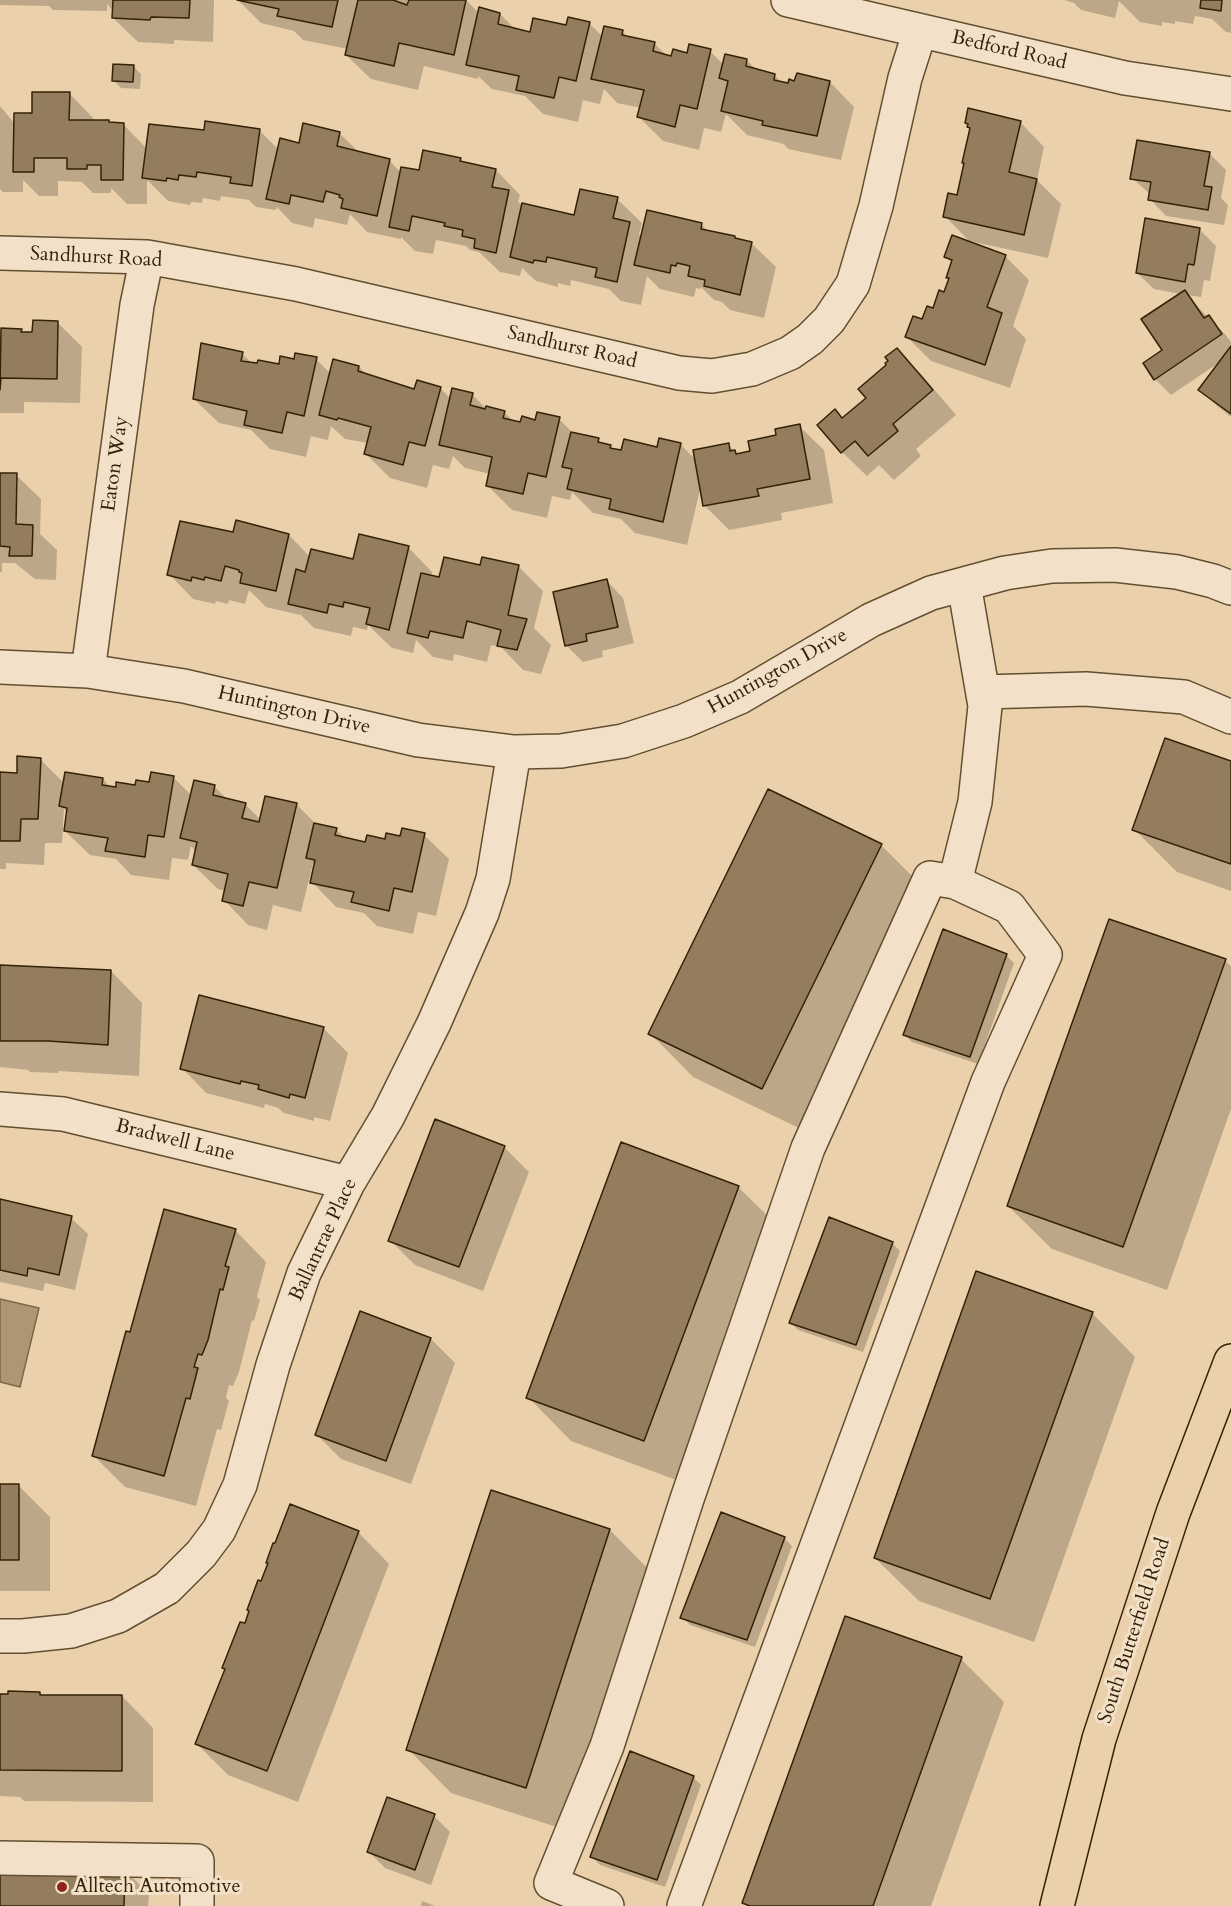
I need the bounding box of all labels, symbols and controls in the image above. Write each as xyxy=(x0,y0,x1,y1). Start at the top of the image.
street label: Bedford Road xyxy=(949,26,1069,76)
street label: Sandhurst Road xyxy=(29,243,163,273)
street label: Sandhurst Road xyxy=(505,321,639,375)
street label: Eaton Way xyxy=(97,415,135,513)
street label: Huntington Drive xyxy=(704,624,852,720)
street label: Huntington Drive xyxy=(215,682,373,740)
street label: Bradwell Lane xyxy=(113,1115,237,1167)
street label: Ballantrae Place xyxy=(285,1175,363,1305)
street label: South Butterfield Road xyxy=(1094,1535,1176,1727)
place label: Alltech Automotive xyxy=(74,1875,240,1899)
marker: Alltech Automotive xyxy=(55,1880,69,1894)

